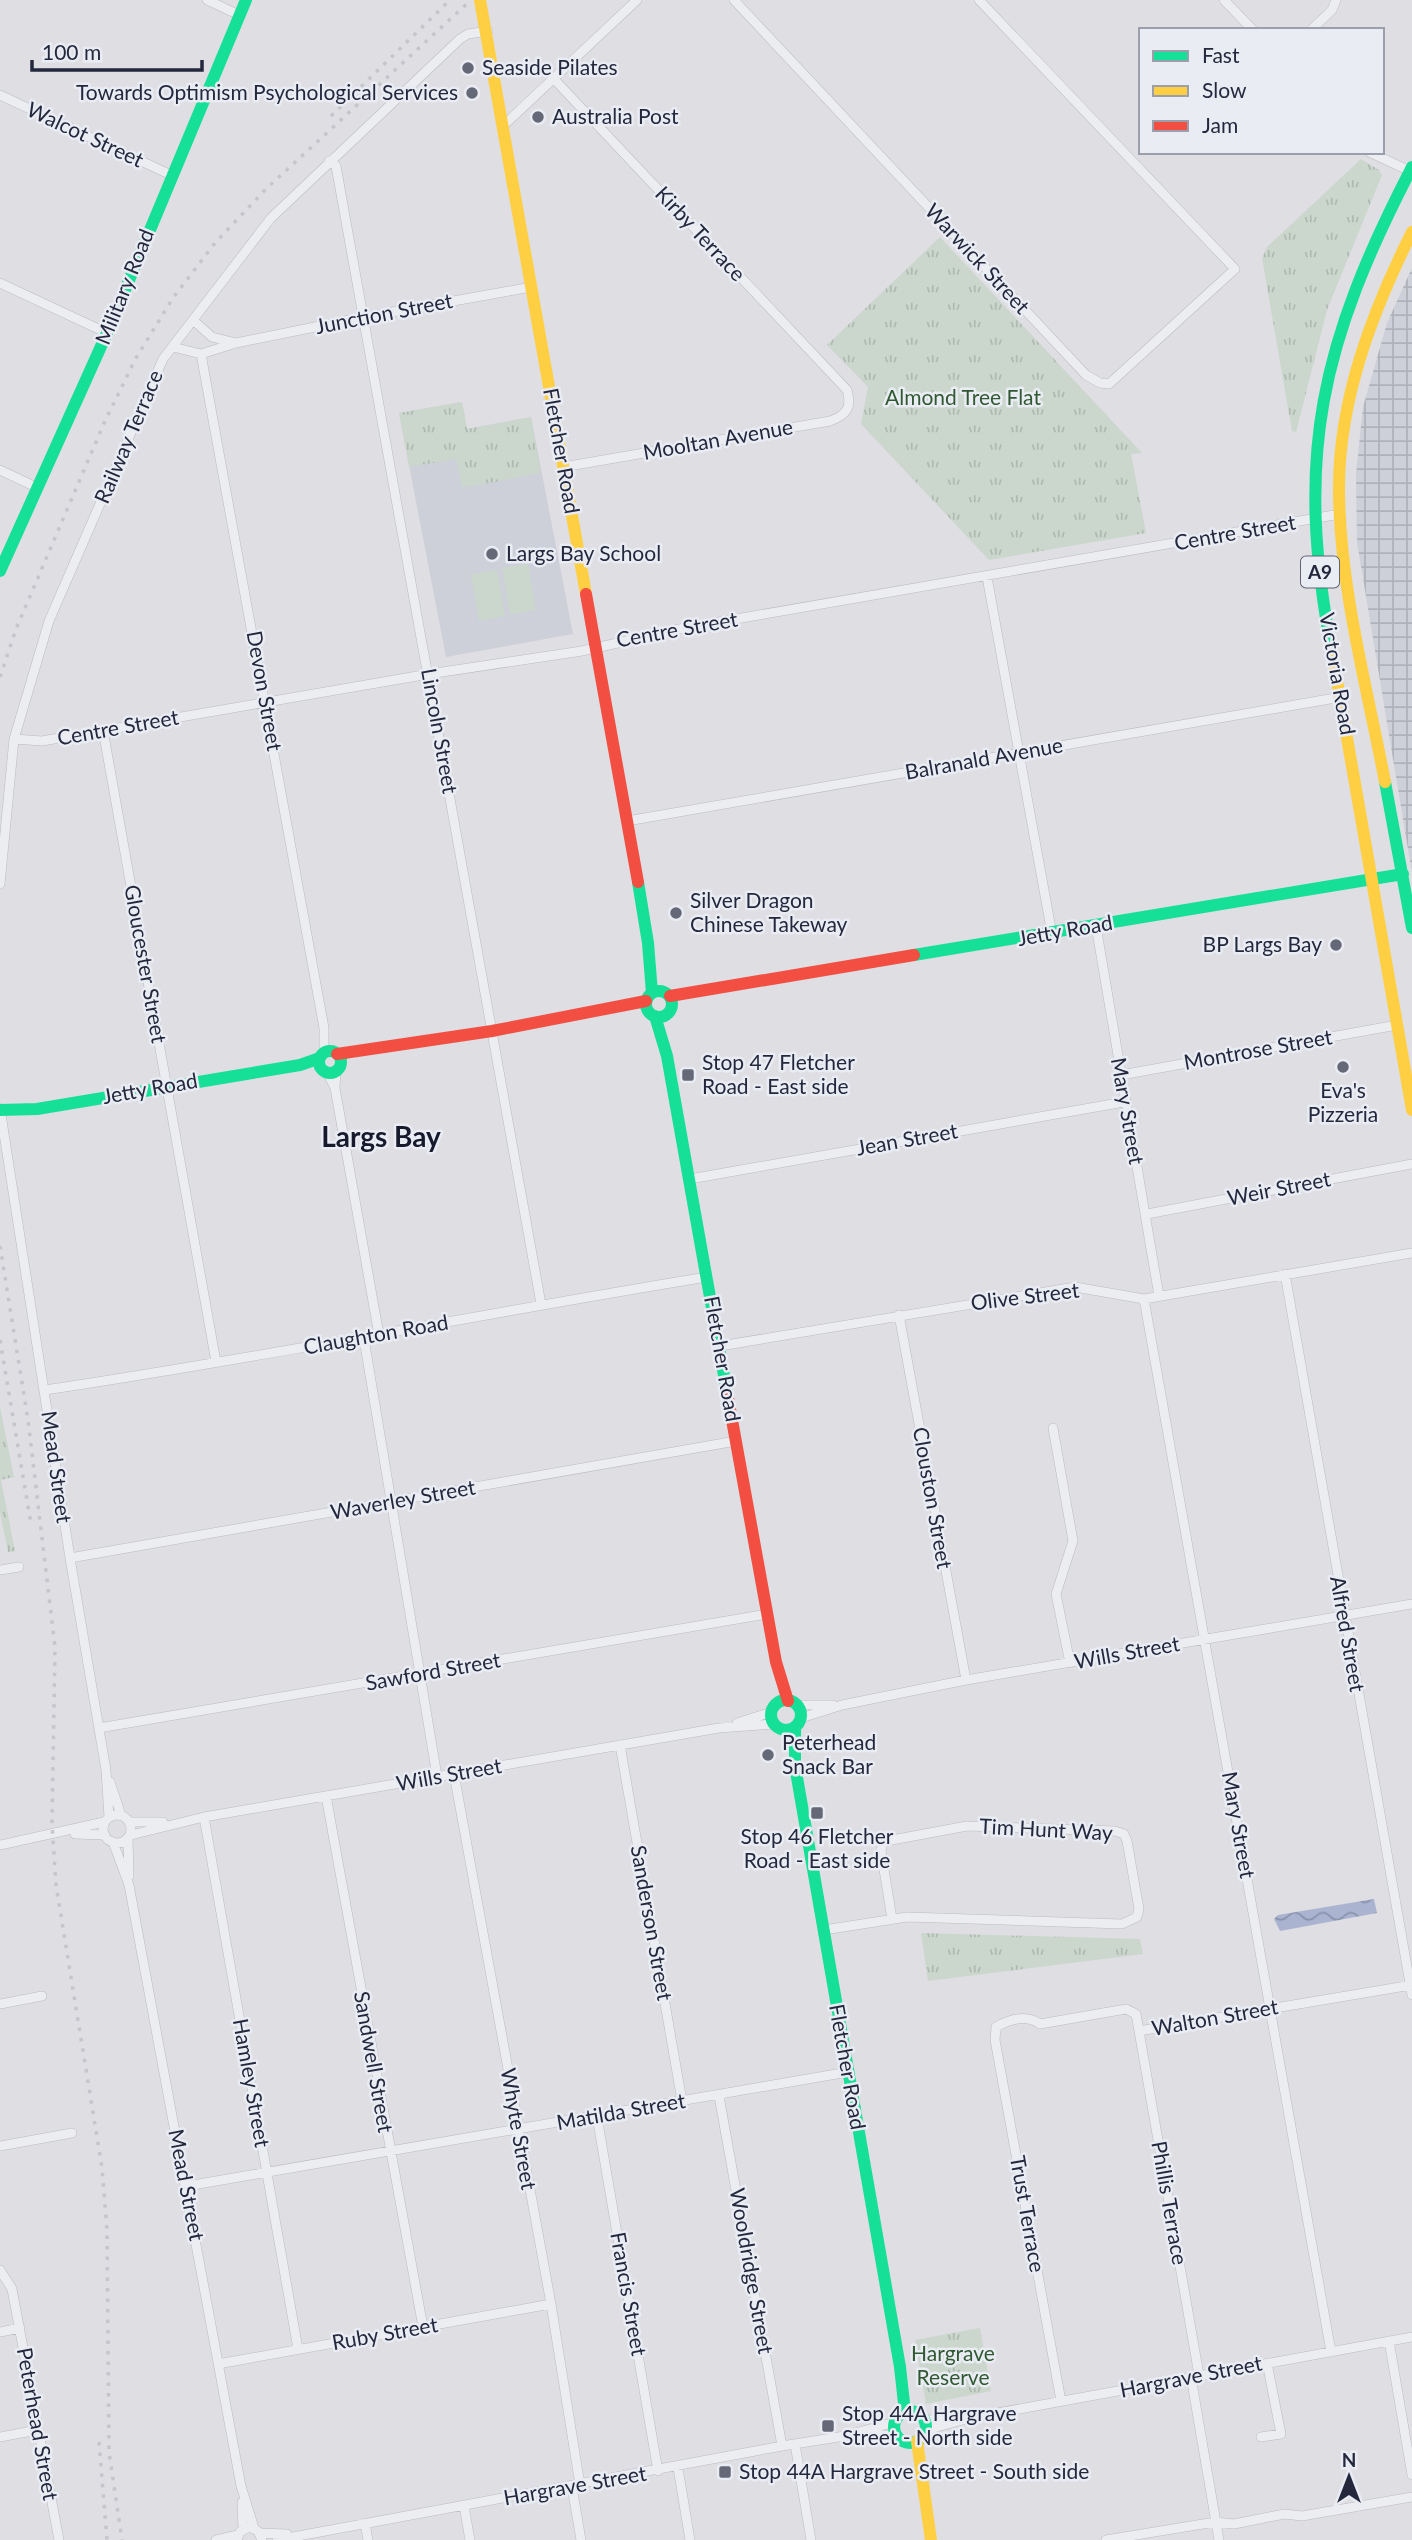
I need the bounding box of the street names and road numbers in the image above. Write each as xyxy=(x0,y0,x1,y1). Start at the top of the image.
street label: Walcot Street xyxy=(23,96,148,172)
street label: Kirby Terrace xyxy=(651,180,751,286)
street label: Warwick Street xyxy=(921,198,1036,319)
street label: Military Road xyxy=(89,225,158,348)
street label: Junction Street xyxy=(313,287,455,338)
street label: Railway Terrace xyxy=(88,366,167,507)
street label: Fletcher Road xyxy=(539,386,586,516)
street label: Mooltan Avenue xyxy=(641,413,795,464)
street label: Centre Street xyxy=(1172,508,1298,555)
road number: A9 xyxy=(1301,556,1339,587)
street label: Centre Street xyxy=(614,605,740,652)
street label: Victoria Road xyxy=(1315,611,1362,737)
street label: Devon Street xyxy=(243,629,288,753)
street label: Lincoln Street xyxy=(417,666,464,796)
street label: Centre Street xyxy=(55,703,181,750)
street label: Balranald Avenue xyxy=(903,731,1065,784)
street label: Gloucester Street xyxy=(120,883,173,1045)
street label: Jetty Road xyxy=(1015,909,1114,950)
street label: Montrose Street xyxy=(1182,1023,1334,1074)
street label: Mary Street xyxy=(1107,1055,1150,1167)
street label: Jetty Road xyxy=(100,1067,199,1108)
street label: Jean Street xyxy=(854,1117,960,1160)
street label: Weir Street xyxy=(1225,1165,1333,1210)
street label: Olive Street xyxy=(969,1276,1081,1315)
street label: Fletcher Road xyxy=(700,1294,747,1424)
street label: Claughton Road xyxy=(301,1308,450,1359)
street label: Mead Street xyxy=(37,1409,78,1525)
street label: Clouston Street xyxy=(909,1425,958,1571)
street label: Waverley Street xyxy=(328,1473,478,1524)
street label: Alfred Street xyxy=(1326,1574,1371,1694)
street label: Wills Street xyxy=(1072,1630,1182,1673)
street label: Sawford Street xyxy=(363,1646,503,1695)
street label: Wills Street xyxy=(394,1752,504,1795)
street label: Mary Street xyxy=(1218,1769,1261,1881)
street label: Tim Hunt Way xyxy=(979,1813,1113,1844)
street label: Sanderson Street xyxy=(627,1843,679,2003)
street label: Sandwell Street xyxy=(350,1989,399,2135)
street label: Walton Street xyxy=(1150,1993,1280,2040)
street label: Fletcher Road xyxy=(825,2002,872,2132)
street label: Hamley Street xyxy=(229,2016,276,2149)
street label: Whyte Street xyxy=(496,2066,543,2192)
street label: Matilda Street xyxy=(554,2087,688,2134)
street label: Mead Street xyxy=(164,2127,211,2243)
street label: Phillis Terrace xyxy=(1147,2139,1194,2267)
street label: Trust Terrace xyxy=(1006,2153,1051,2274)
street label: Wooldridge Street xyxy=(726,2186,779,2356)
street label: Francis Street xyxy=(606,2230,653,2358)
street label: Ruby Street xyxy=(330,2311,440,2354)
street label: Peterhead Street xyxy=(13,2345,64,2503)
street label: Hargrave Street xyxy=(1117,2349,1264,2402)
street label: Hargrave Street xyxy=(501,2460,649,2509)

